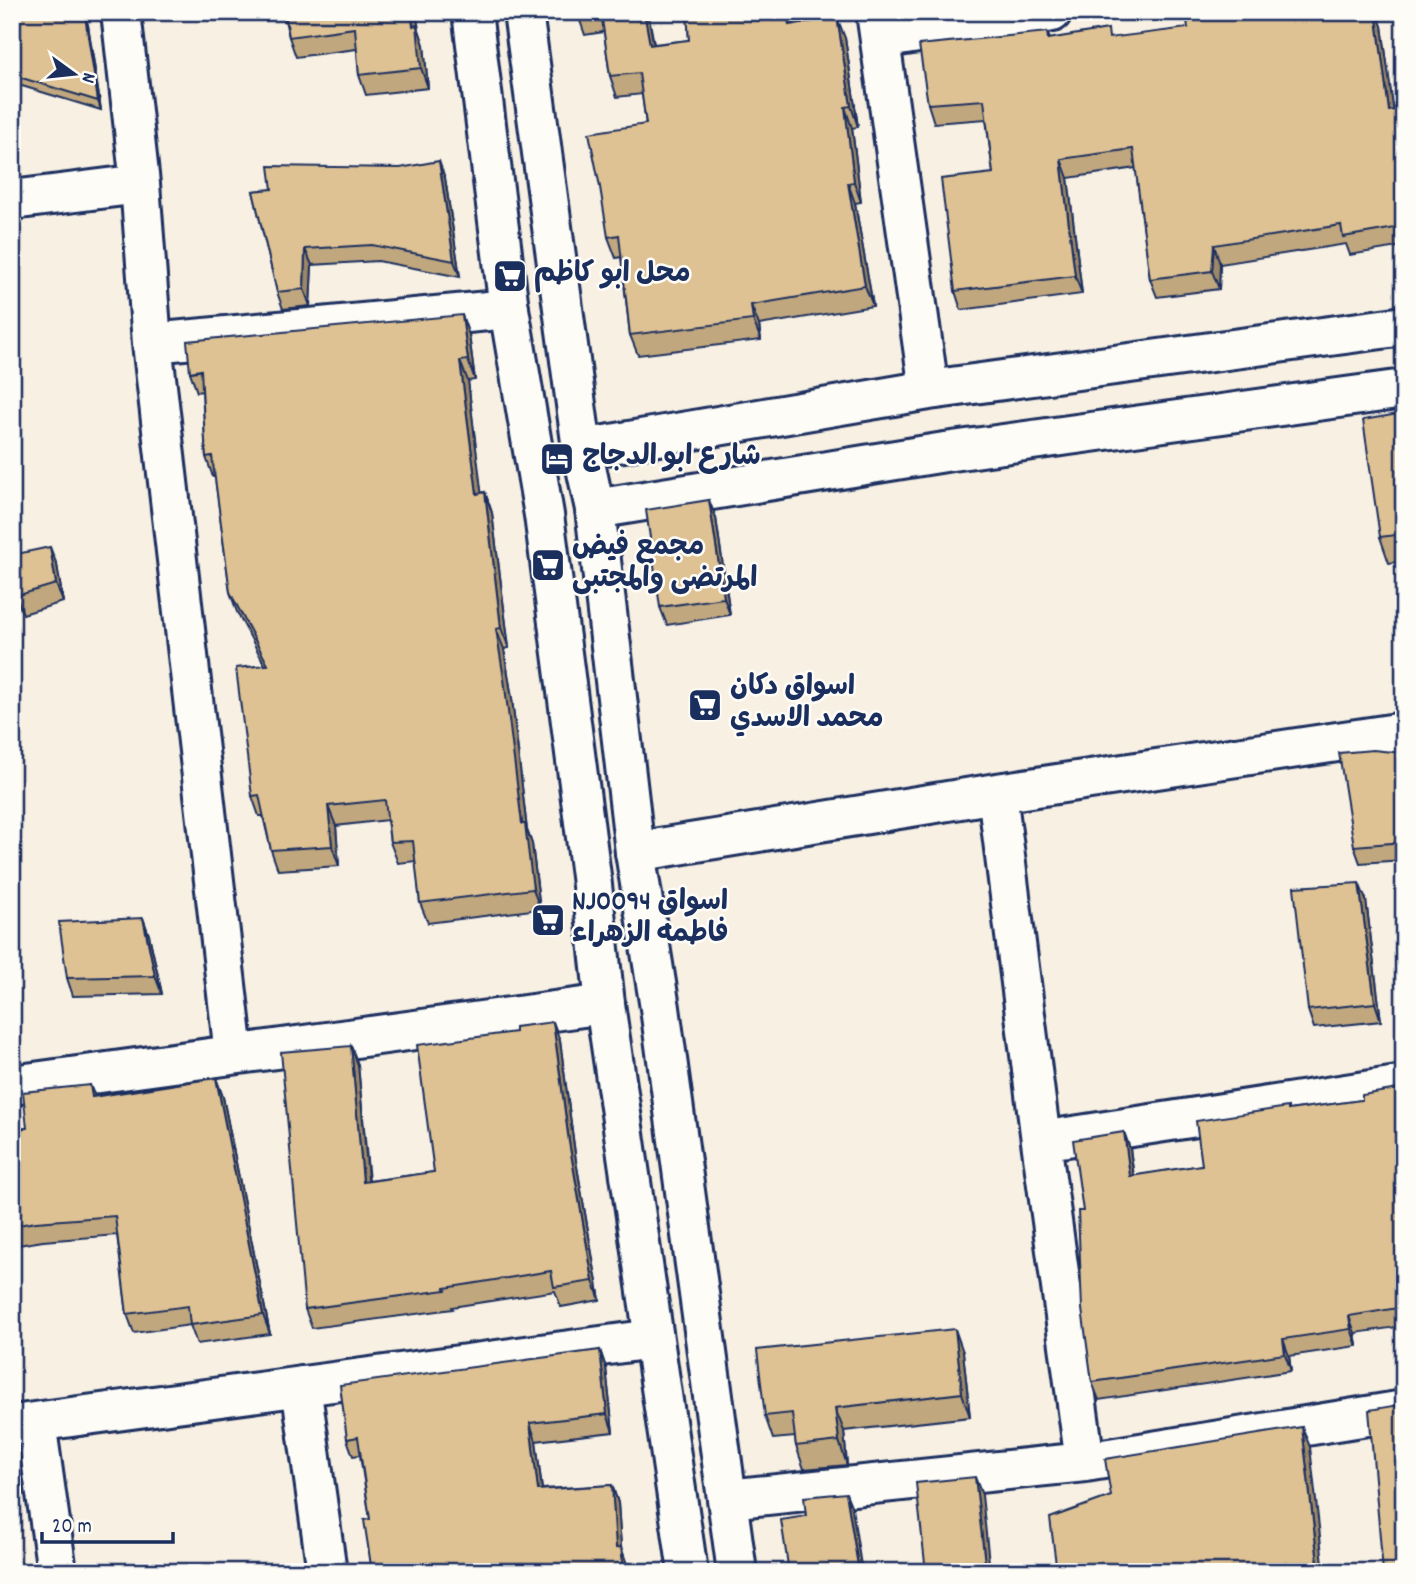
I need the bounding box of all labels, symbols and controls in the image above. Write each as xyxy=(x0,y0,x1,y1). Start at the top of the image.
north arrow xyxy=(38,38,108,108)
text: N xyxy=(73,69,101,86)
place label: محل ابو كاظم xyxy=(534,256,691,296)
supermarket icon: محل ابو كاظم xyxy=(491,257,529,295)
place label: شارع ابو الدجاج xyxy=(582,439,761,479)
hotel icon: شارع ابو الدجاج xyxy=(538,440,576,478)
place label: مجمع فيض المرتضى والمجتبى xyxy=(572,529,757,601)
supermarket icon: مجمع فيض المرتضى والمجتبى xyxy=(529,546,567,584)
place label: اسواق دكان محمد الاسدي xyxy=(730,669,884,741)
supermarket icon: اسواق دكان محمد الاسدي xyxy=(686,686,724,724)
place label: NJ0094 اسواق فاطمه الزهراء xyxy=(572,884,728,956)
supermarket icon: NJ0094 اسواق فاطمه الزهراء xyxy=(529,901,567,939)
scale bar xyxy=(42,1500,173,1544)
text: 20 m xyxy=(52,1513,92,1543)

